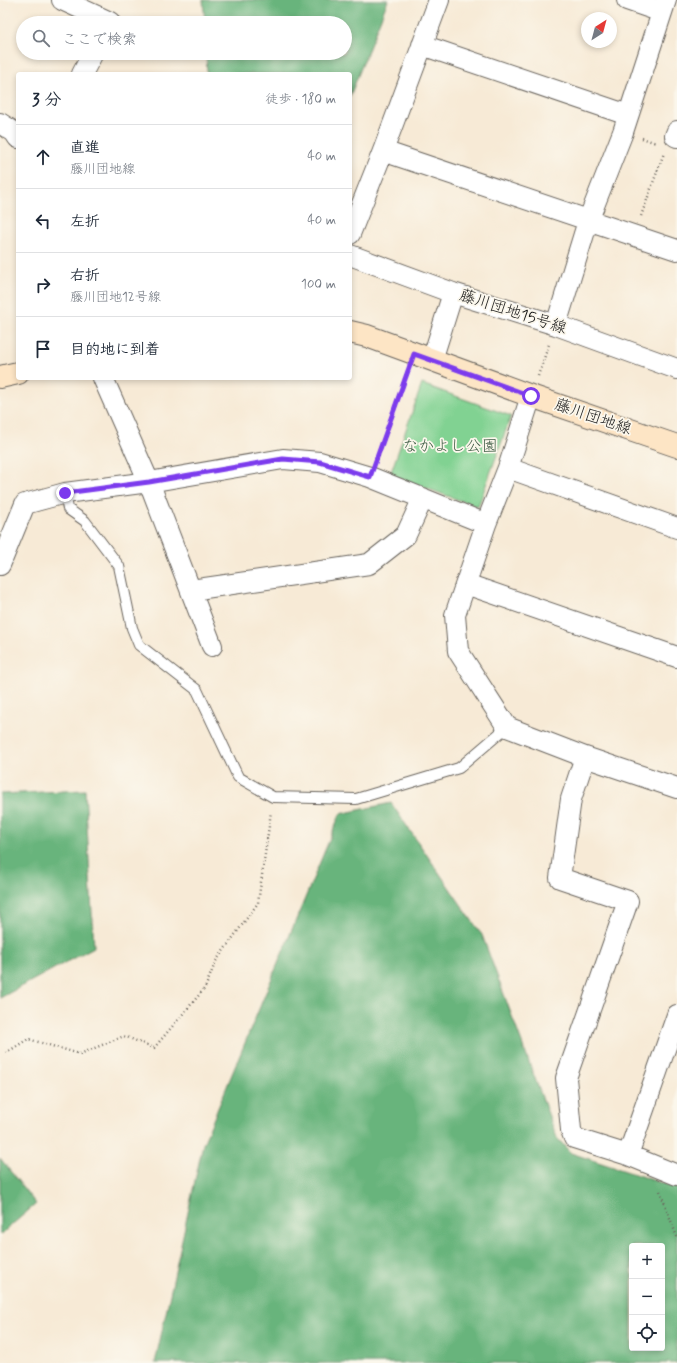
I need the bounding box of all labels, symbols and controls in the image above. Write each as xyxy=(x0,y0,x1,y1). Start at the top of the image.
north arrow xyxy=(581,12,617,48)
search box xyxy=(16,16,352,60)
icon: search xyxy=(30,27,52,49)
text: ここで検索 xyxy=(62,30,137,50)
text: 3 分 xyxy=(32,89,61,111)
text: 徒歩 · 180 m xyxy=(265,91,336,108)
text: 直進 xyxy=(70,138,100,158)
icon: ahead xyxy=(32,146,54,168)
text: 40 m xyxy=(307,148,336,165)
text: 藤川団地線 xyxy=(70,161,135,178)
icon: left xyxy=(32,210,54,232)
text: 左折 xyxy=(70,212,100,232)
text: 40 m xyxy=(307,212,336,229)
text: 右折 xyxy=(70,266,100,286)
icon: right xyxy=(32,274,54,296)
text: 100 m xyxy=(301,276,336,293)
street label: 藤川団地15号線 xyxy=(457,285,569,339)
text: 藤川団地12号線 xyxy=(70,289,161,306)
icon: arrive xyxy=(32,338,54,360)
text: 目的地に到着 xyxy=(70,340,160,360)
route start xyxy=(522,387,540,405)
street label: 藤川団地線 xyxy=(552,394,634,440)
park label: なかよし公園 xyxy=(402,436,498,457)
route end xyxy=(56,484,74,502)
map controls xyxy=(629,1243,665,1351)
button: + xyxy=(629,1243,665,1279)
button: − xyxy=(629,1279,665,1315)
button: locate xyxy=(629,1315,665,1351)

